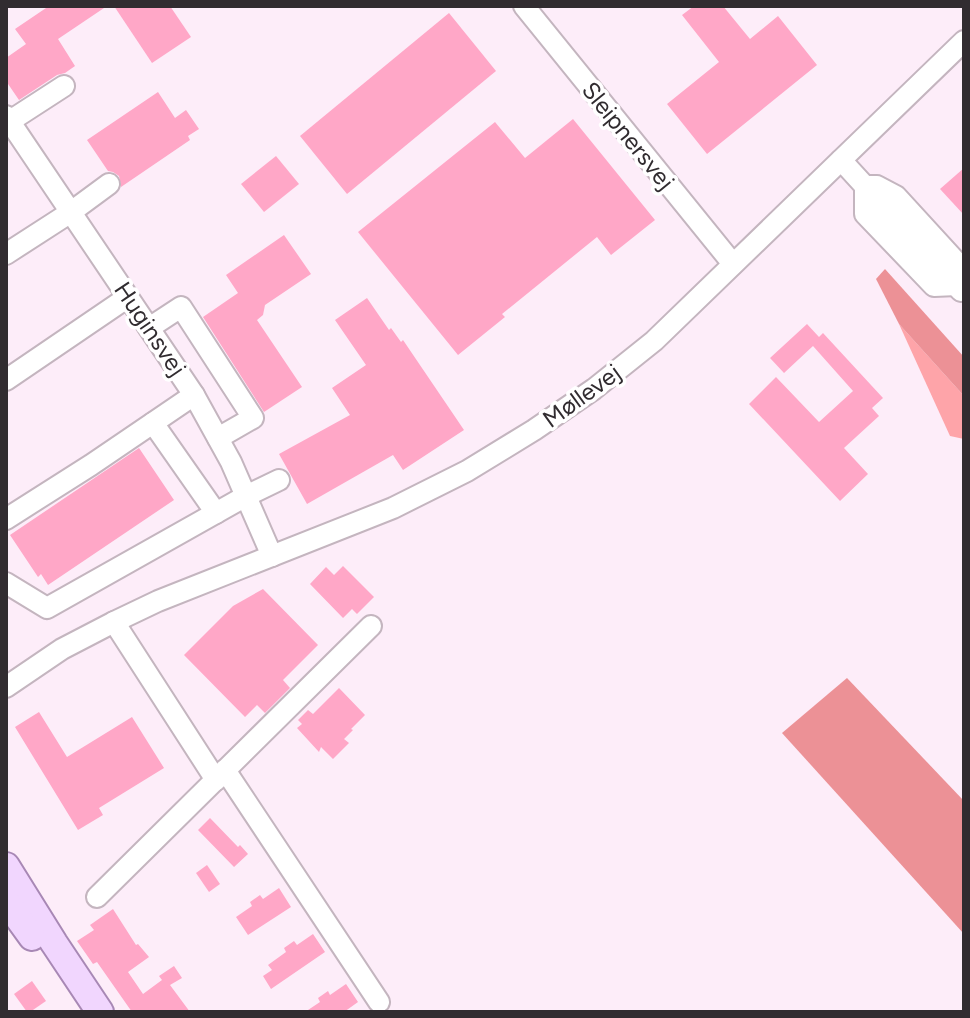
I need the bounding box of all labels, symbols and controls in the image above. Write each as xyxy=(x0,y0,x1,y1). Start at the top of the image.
street label: Sleipnersvej xyxy=(576,76,681,195)
street label: Huginsvej xyxy=(108,276,192,381)
street label: Møllevej xyxy=(537,358,626,434)

